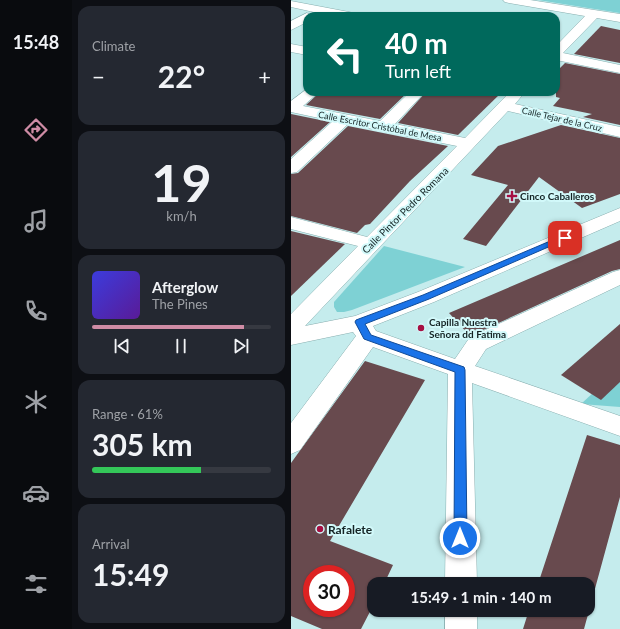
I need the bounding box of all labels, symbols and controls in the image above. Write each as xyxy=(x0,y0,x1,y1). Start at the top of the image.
text: 40 m xyxy=(385,26,448,60)
icon: left xyxy=(319,28,371,80)
text: 15:48 xyxy=(13,31,59,53)
text: Climate xyxy=(92,38,135,54)
text: 22° xyxy=(158,58,205,94)
text: Turn left xyxy=(385,60,451,82)
text: − xyxy=(92,63,105,90)
text: + xyxy=(258,63,271,90)
street label: Calle Tejar de la Cruz xyxy=(521,104,603,134)
street label: Calle Escritor Cristóbal de Mesa xyxy=(317,109,443,143)
icon: directions xyxy=(22,116,50,144)
text: 19 xyxy=(151,151,212,213)
street label: Calle Pintor Pedro Romana xyxy=(359,164,451,256)
place label: Cinco Caballeros xyxy=(520,190,595,202)
marker: Cinco Caballeros xyxy=(507,191,517,201)
icon: music xyxy=(22,207,50,235)
text: km/h xyxy=(166,208,197,224)
pin xyxy=(548,221,582,255)
icon: arrive xyxy=(554,227,576,249)
text: Afterglow xyxy=(152,278,218,296)
text: The Pines xyxy=(152,296,208,312)
icon: phone xyxy=(22,297,50,325)
place label: Capilla Nuestra Señora dd Fatima xyxy=(429,316,506,340)
marker: Capilla Nuestra Señora dd Fatima xyxy=(416,323,426,333)
icon: previous xyxy=(111,335,133,357)
icon: pause xyxy=(170,335,192,357)
icon: next xyxy=(230,335,252,357)
icon: climate xyxy=(22,388,50,416)
text: Range · 61% xyxy=(92,406,163,422)
text: 305 km xyxy=(92,426,193,462)
icon: car xyxy=(22,479,50,507)
position arrow xyxy=(439,517,481,559)
place label: Rafalete xyxy=(328,522,373,537)
marker: Rafalete xyxy=(315,524,325,534)
text: Arrival xyxy=(92,536,129,552)
text: 15:49 xyxy=(92,556,169,592)
speed limit sign: 30 xyxy=(303,565,355,617)
icon: filters xyxy=(22,570,50,598)
text: 15:49 · 1 min · 140 m xyxy=(411,588,551,606)

